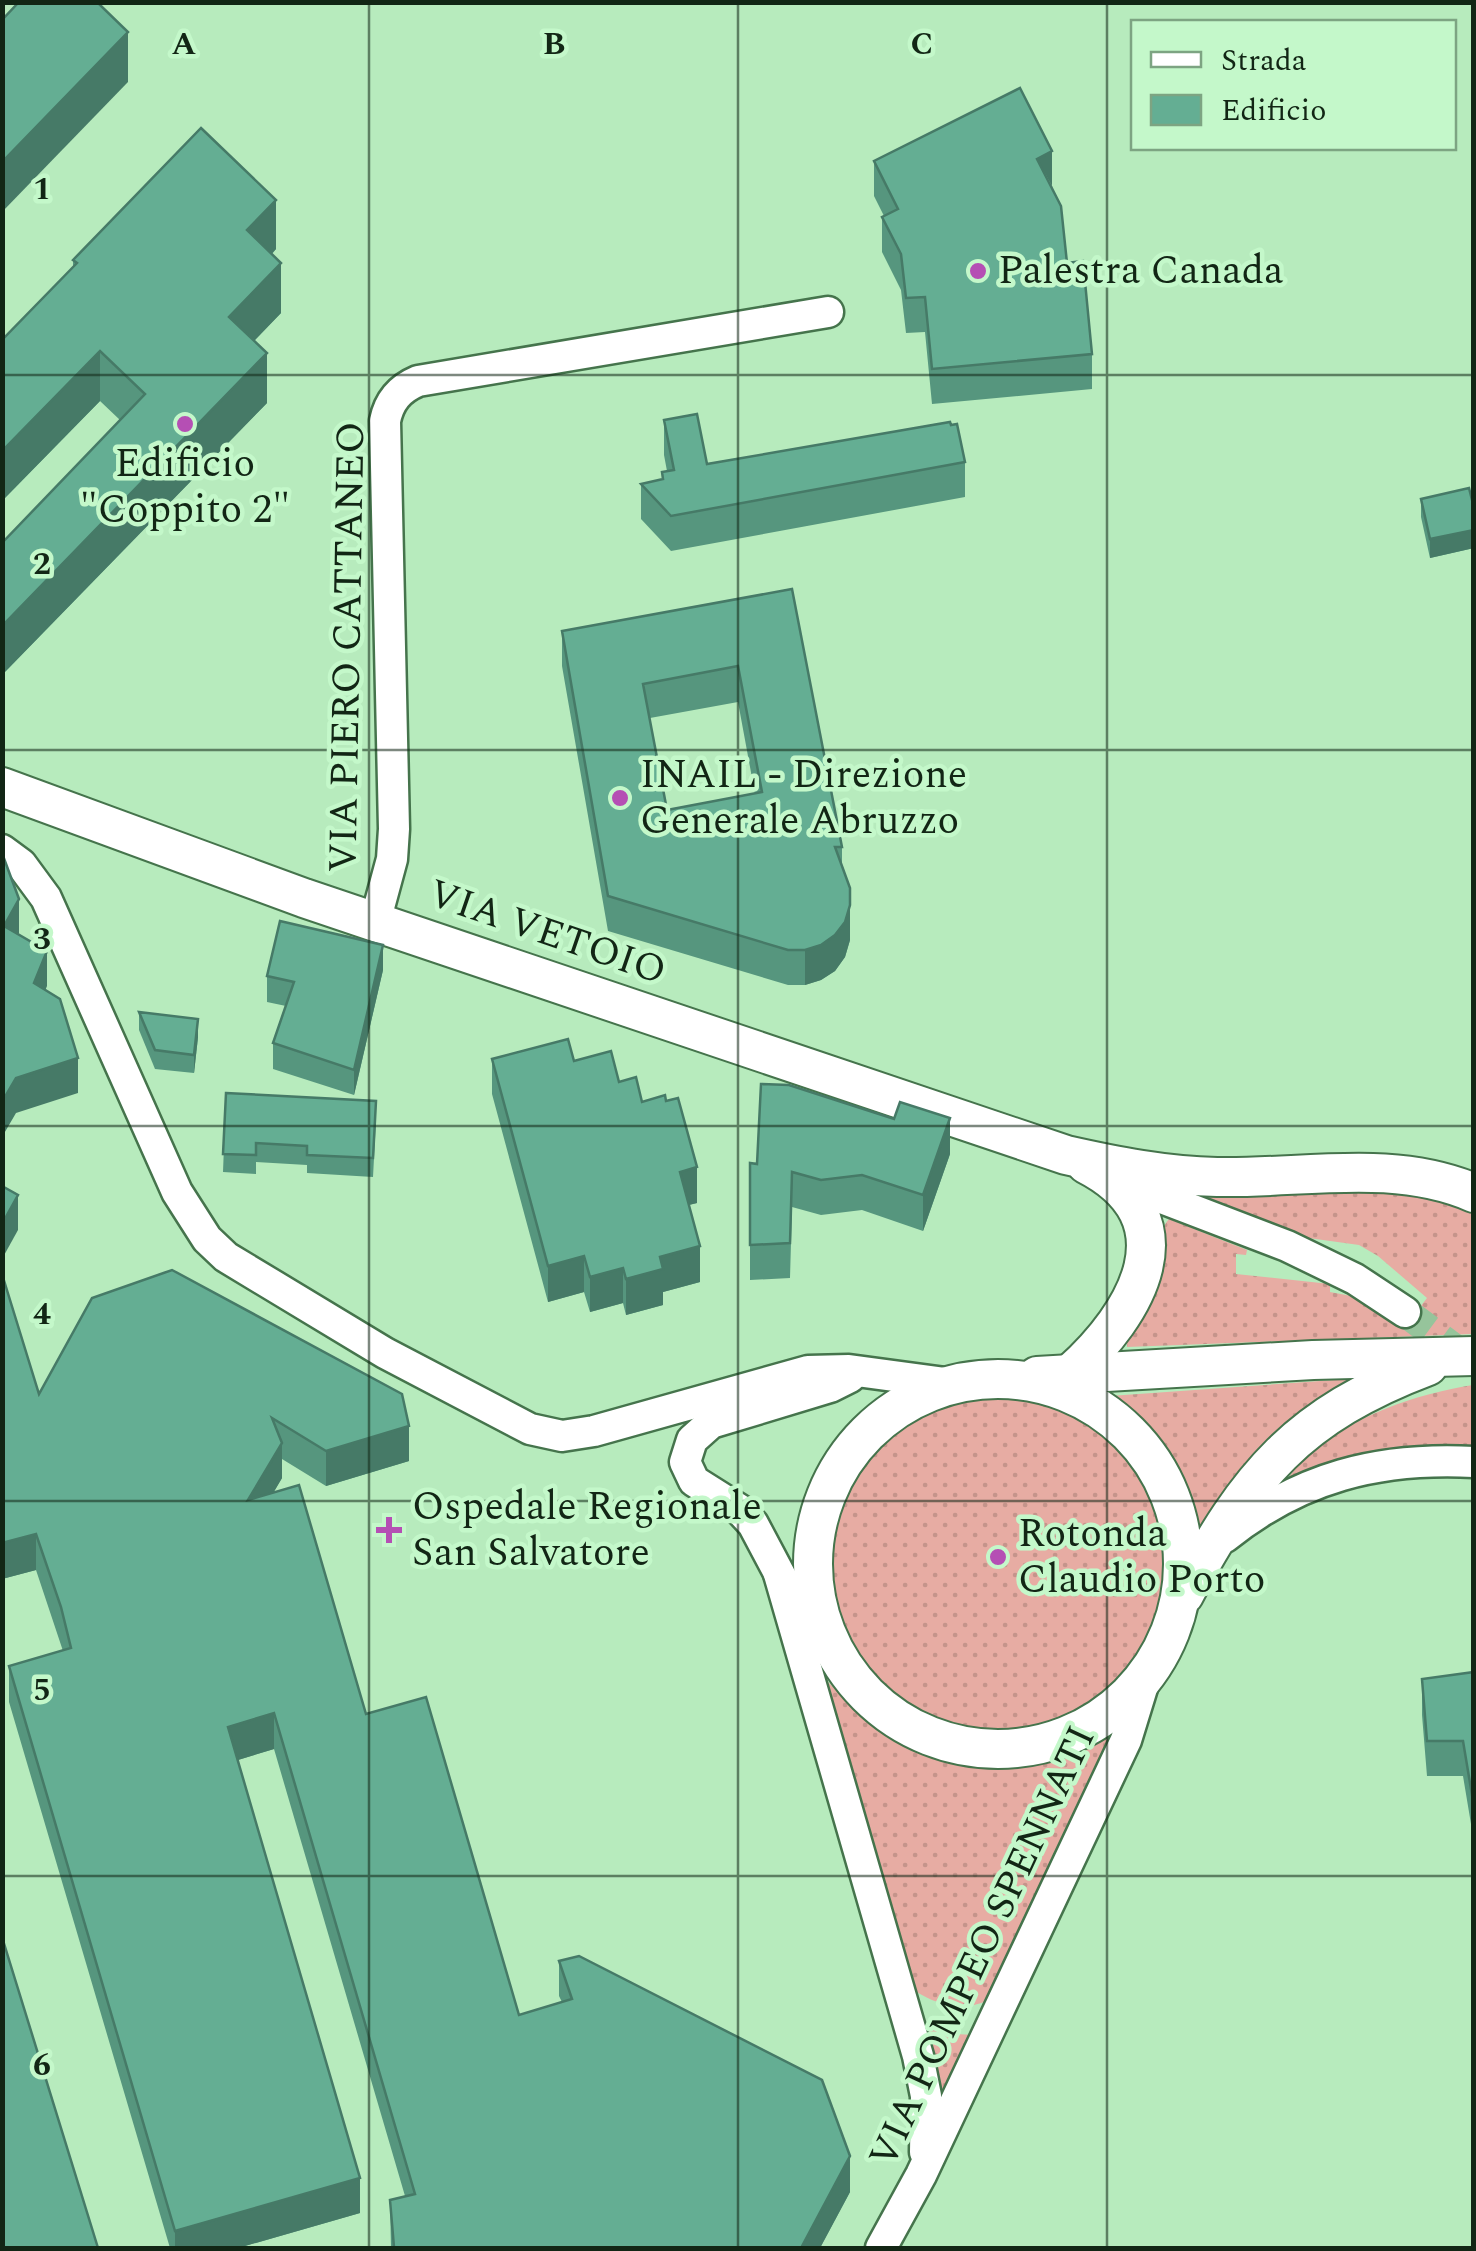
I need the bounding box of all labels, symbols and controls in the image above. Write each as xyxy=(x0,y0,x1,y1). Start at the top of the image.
text: A xyxy=(172,20,197,69)
text: B xyxy=(543,20,565,69)
text: C xyxy=(911,20,933,69)
legend xyxy=(1131,20,1456,150)
text: Strada xyxy=(1221,38,1307,84)
text: Edificio xyxy=(1221,88,1326,134)
text: 1 xyxy=(33,165,51,214)
place label: Palestra Canada xyxy=(998,241,1284,302)
marker: Palestra Canada xyxy=(967,260,989,282)
marker: Edificio "Coppito 2" xyxy=(174,413,196,435)
street label: VIA PIERO CATTANEO xyxy=(314,421,382,873)
place label: Edificio "Coppito 2" xyxy=(80,434,290,541)
text: 2 xyxy=(33,540,51,589)
place label: INAIL - Direzione Generale Abruzzo xyxy=(640,745,967,852)
marker: INAIL - Direzione Generale Abruzzo xyxy=(609,787,631,809)
street label: VIA VETOIO xyxy=(420,864,674,1002)
text: 3 xyxy=(33,915,51,964)
text: 4 xyxy=(33,1290,51,1339)
place label: Ospedale Regionale San Salvatore xyxy=(412,1477,762,1584)
place label: Rotonda Claudio Porto xyxy=(1018,1504,1265,1611)
marker: Ospedale Regionale San Salvatore xyxy=(376,1517,402,1543)
marker: Rotonda Claudio Porto xyxy=(987,1546,1009,1568)
text: 5 xyxy=(33,1666,51,1715)
street label: VIA POMPEO SPENNATI xyxy=(854,1716,1112,2178)
text: 6 xyxy=(33,2041,51,2090)

